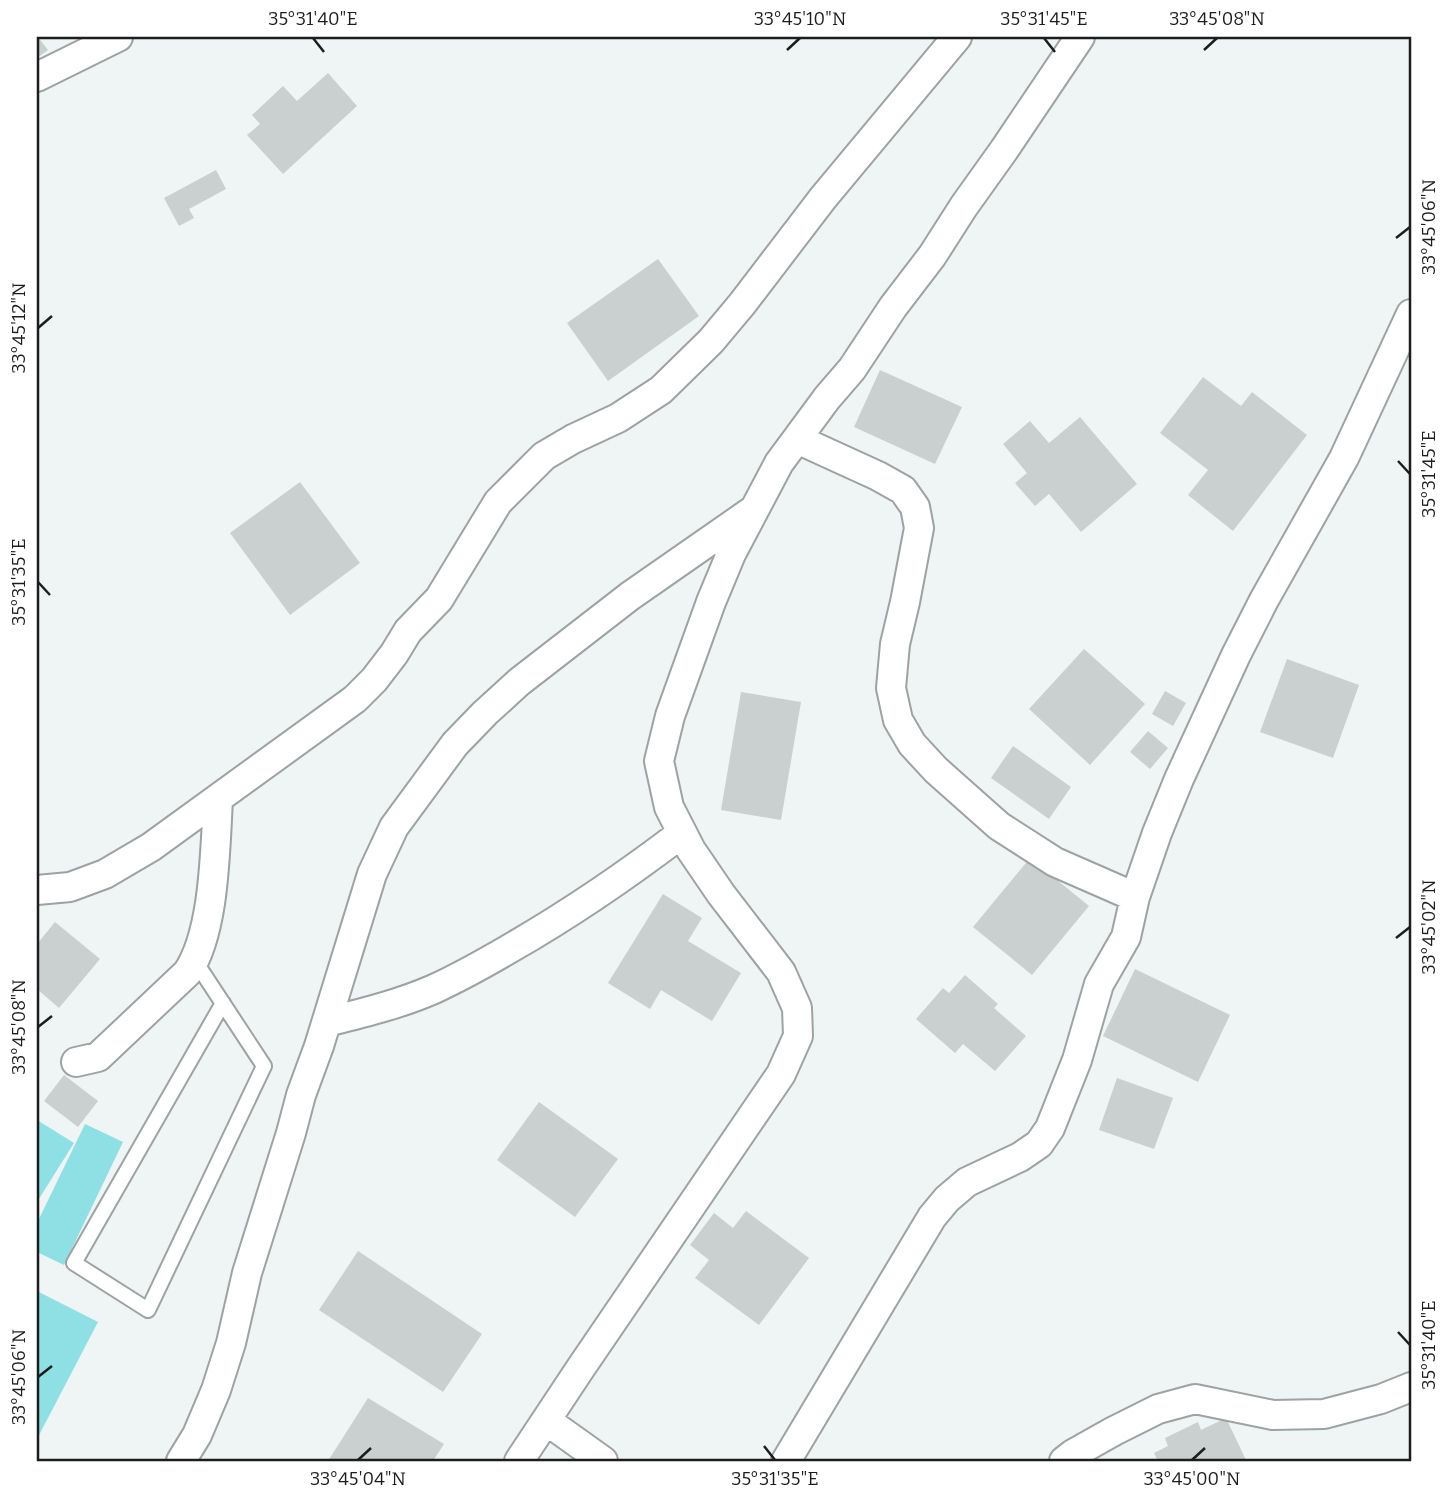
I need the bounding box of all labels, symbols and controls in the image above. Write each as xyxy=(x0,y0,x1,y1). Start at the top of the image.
text: 35°31'40"E xyxy=(268,8,358,30)
text: 33°45'10"N xyxy=(754,8,846,30)
text: 35°31'45"E xyxy=(1000,8,1088,30)
text: 33°45'08"N xyxy=(1169,8,1265,30)
text: 33°45'06"N xyxy=(1418,179,1440,275)
text: 33°45'12"N xyxy=(8,283,30,373)
text: 35°31'45"E xyxy=(1418,430,1440,518)
text: 35°31'35"E xyxy=(8,538,30,626)
text: 33°45'02"N xyxy=(1418,879,1440,975)
text: 33°45'08"N xyxy=(8,979,30,1075)
text: 35°31'40"E xyxy=(1418,1300,1440,1390)
text: 33°45'06"N xyxy=(8,1329,30,1425)
text: 33°45'04"N xyxy=(310,1468,406,1490)
text: 35°31'35"E xyxy=(731,1468,819,1490)
text: 33°45'00"N xyxy=(1144,1468,1240,1490)

